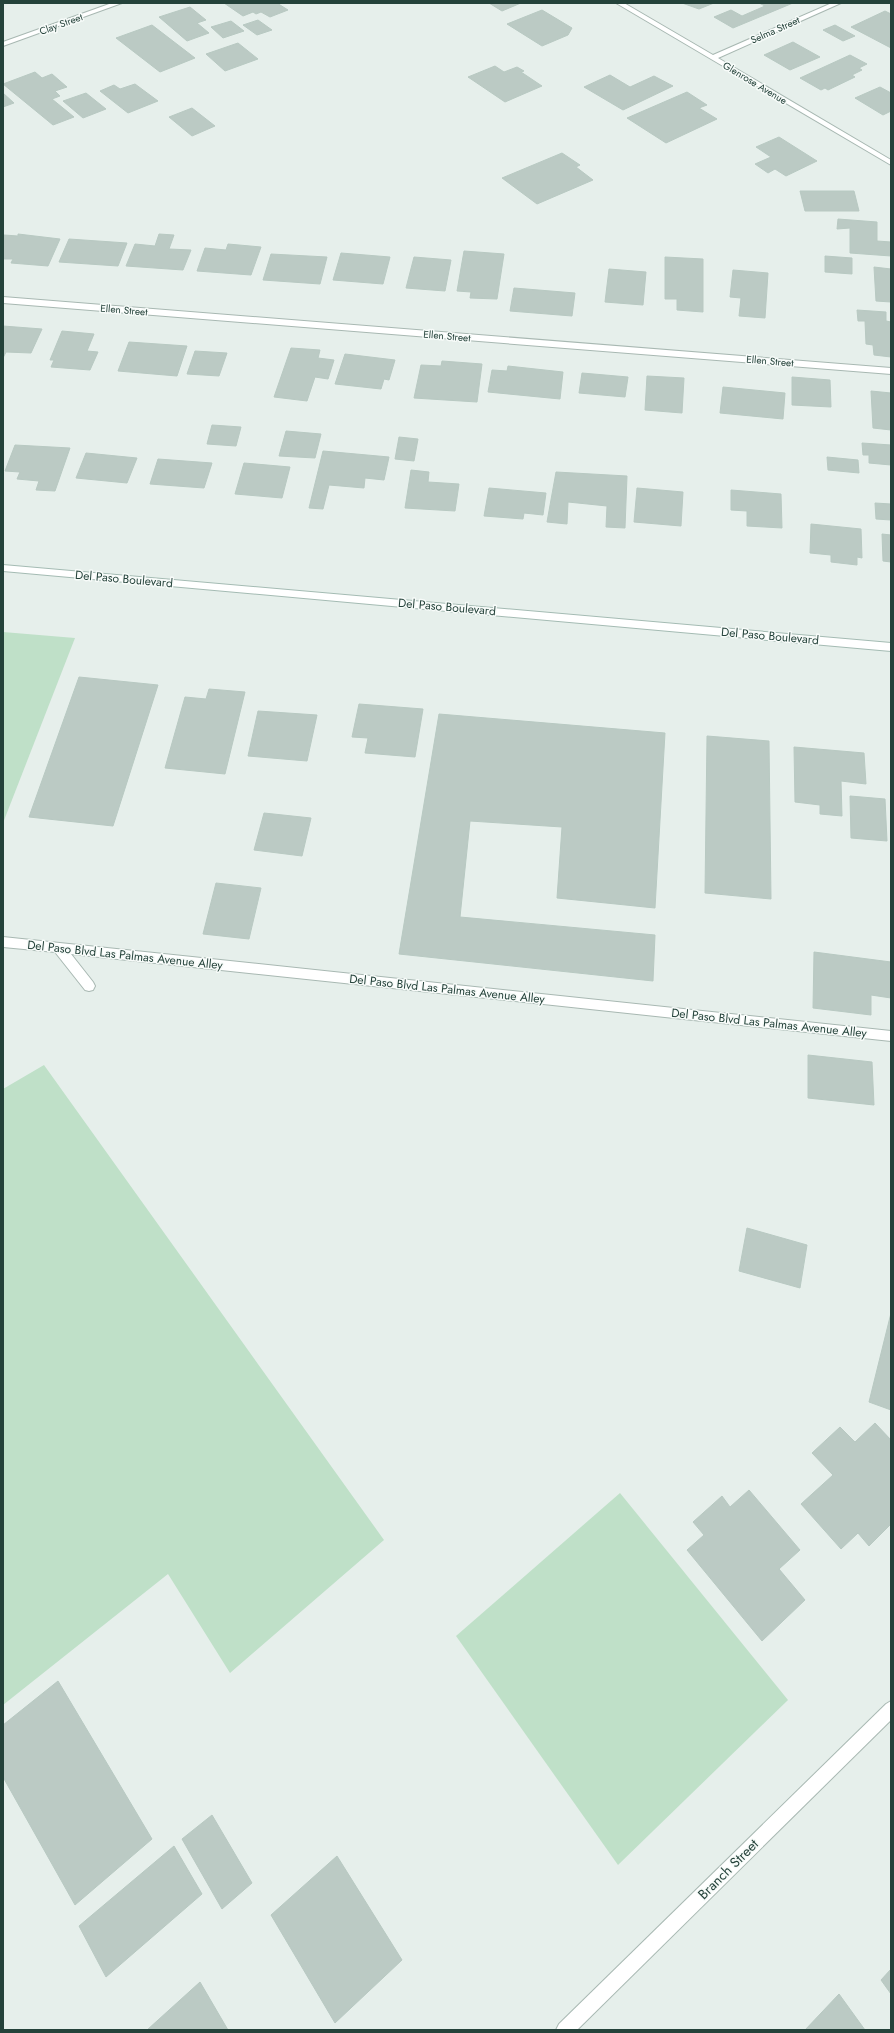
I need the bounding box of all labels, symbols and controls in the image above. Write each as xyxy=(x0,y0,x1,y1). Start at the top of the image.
street label: Clay Street xyxy=(37,9,85,39)
street label: Selma Street xyxy=(748,12,803,48)
street label: Glenrose Avenue xyxy=(720,58,790,108)
street label: Ellen Street xyxy=(100,300,149,320)
street label: Ellen Street xyxy=(423,326,472,346)
street label: Ellen Street xyxy=(746,351,795,371)
street label: Del Paso Boulevard xyxy=(74,566,174,592)
street label: Del Paso Boulevard xyxy=(397,594,497,620)
street label: Del Paso Boulevard xyxy=(720,623,820,649)
street label: Del Paso Blvd Las Palmas Avenue Alley xyxy=(26,936,224,974)
street label: Del Paso Blvd Las Palmas Avenue Alley xyxy=(348,970,546,1008)
street label: Del Paso Blvd Las Palmas Avenue Alley xyxy=(670,1004,868,1042)
street label: Branch Street xyxy=(693,1834,763,1904)

